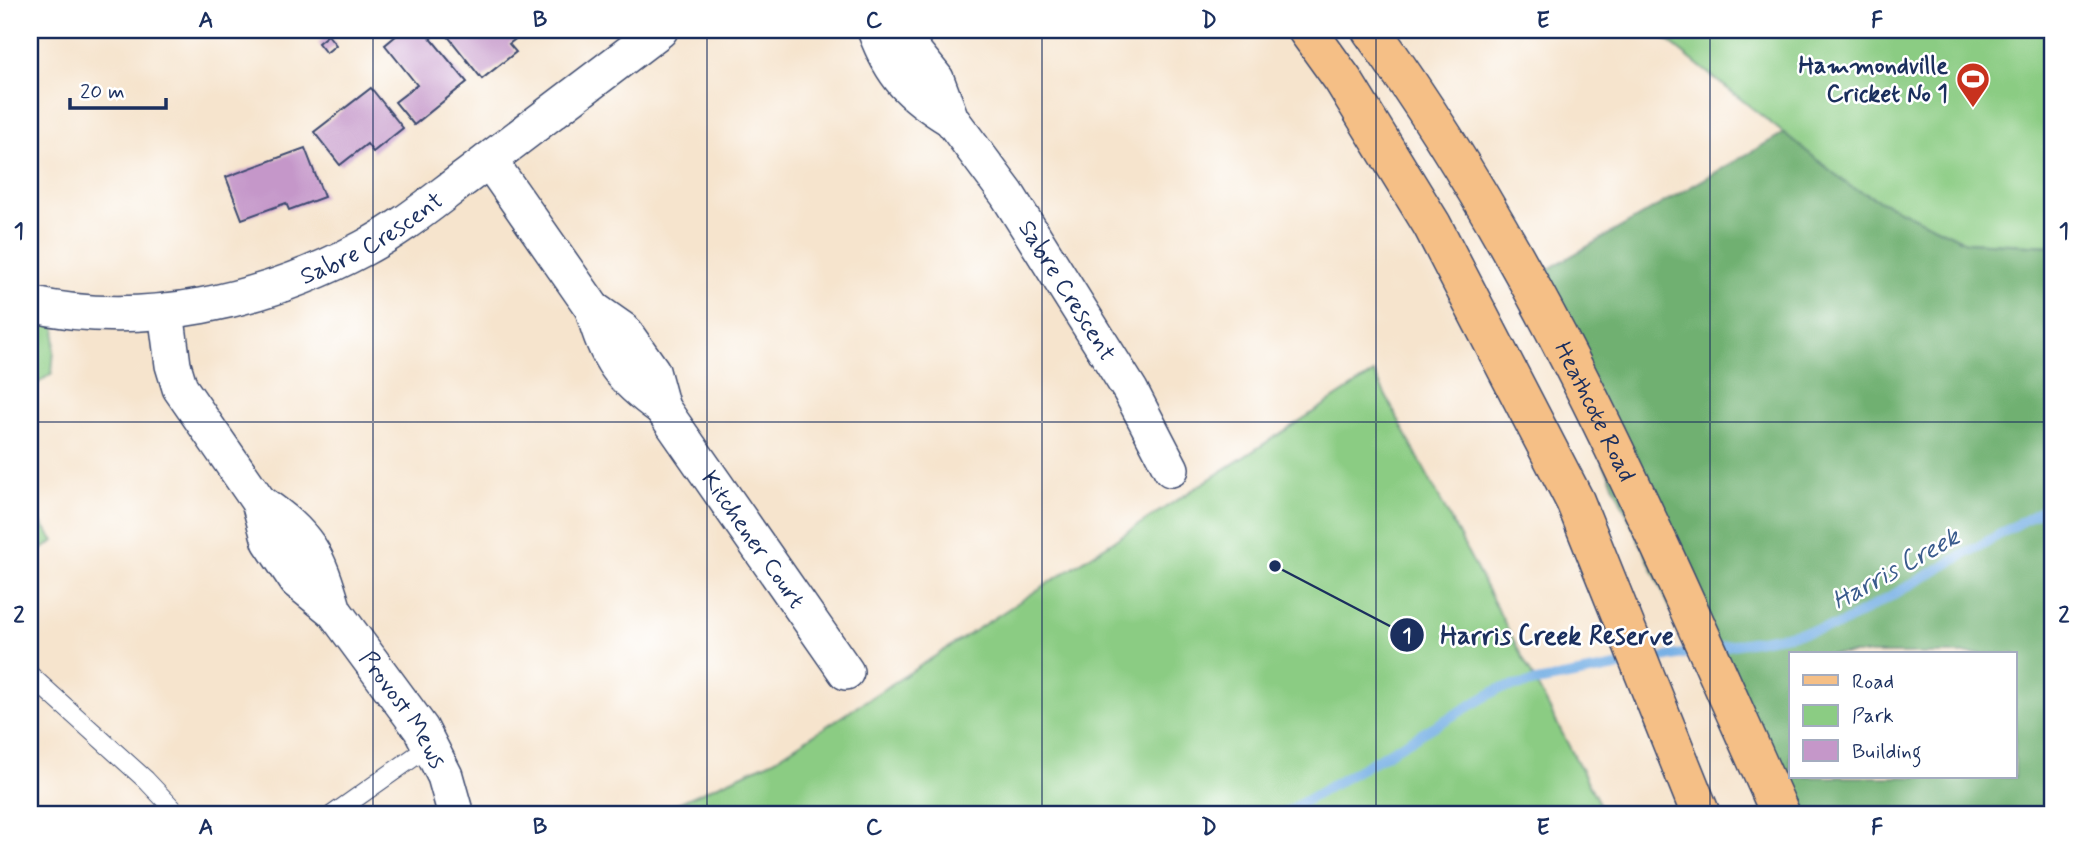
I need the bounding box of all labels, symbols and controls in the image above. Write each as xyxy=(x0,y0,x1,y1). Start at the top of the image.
text: A xyxy=(198,6,214,36)
text: B xyxy=(533,6,548,36)
text: C xyxy=(866,6,883,36)
text: D xyxy=(1201,6,1217,36)
text: E xyxy=(1536,6,1550,36)
text: F xyxy=(1871,6,1883,36)
place label: Hammondville Cricket No 1 xyxy=(1798,51,1948,110)
sports icon: Hammondville Cricket No 1 xyxy=(1954,60,1992,109)
scale bar xyxy=(70,66,166,110)
text: 20 m xyxy=(80,78,125,106)
street label: Sabre Crescent xyxy=(296,186,450,293)
street label: Sabre Crescent xyxy=(1010,215,1122,368)
text: 1 xyxy=(14,217,24,247)
text: 1 xyxy=(2059,217,2069,247)
street label: Heathcote Road xyxy=(1546,337,1641,487)
street label: Kitchener Court xyxy=(694,465,811,615)
water label: Harris Creek xyxy=(1826,520,1968,619)
text: 2 xyxy=(13,601,25,631)
text: 2 xyxy=(2058,601,2070,631)
callout: Harris Creek Reserve xyxy=(1390,611,1690,658)
text: Harris Creek Reserve xyxy=(1440,620,1674,654)
text: 1 xyxy=(1402,622,1412,650)
street label: Provost Mews xyxy=(351,645,452,774)
legend xyxy=(1789,652,2016,778)
text: Road xyxy=(1852,668,1894,696)
text: Park xyxy=(1852,702,1894,730)
text: Building xyxy=(1852,738,1922,768)
text: A xyxy=(198,813,214,843)
text: B xyxy=(533,813,548,843)
text: C xyxy=(866,813,883,843)
text: D xyxy=(1201,813,1217,843)
text: E xyxy=(1536,813,1550,843)
text: F xyxy=(1871,813,1883,843)

